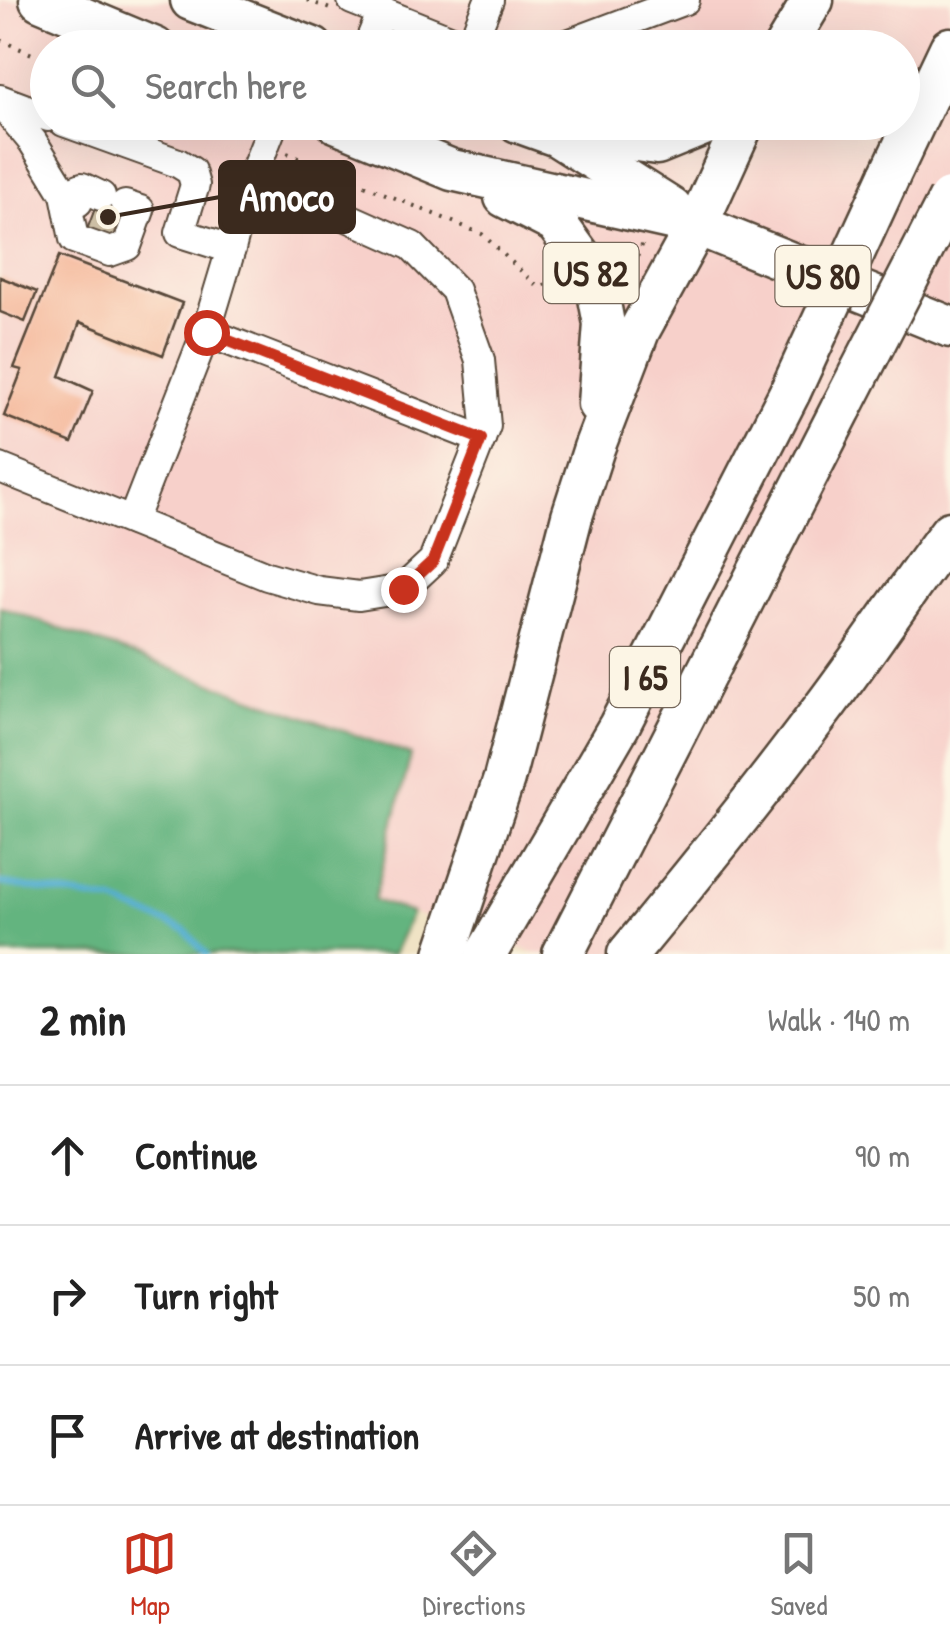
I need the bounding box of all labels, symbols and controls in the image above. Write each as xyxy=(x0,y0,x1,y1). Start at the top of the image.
search box xyxy=(30,30,920,140)
icon: search xyxy=(65,58,120,113)
text: Search here xyxy=(145,59,307,111)
callout: Amoco xyxy=(220,162,354,232)
text: Amoco xyxy=(240,169,334,223)
road number: US 82 xyxy=(544,243,638,303)
road number: US 80 xyxy=(776,246,870,306)
route start xyxy=(184,310,230,356)
route end xyxy=(381,567,427,613)
road number: I 65 xyxy=(610,647,680,707)
text: 2 min xyxy=(40,991,126,1048)
text: Walk · 140 m xyxy=(768,998,910,1041)
icon: ahead xyxy=(40,1128,95,1183)
text: Continue xyxy=(135,1129,257,1181)
text: 90 m xyxy=(855,1134,910,1177)
icon: right xyxy=(40,1268,95,1323)
text: Turn right xyxy=(135,1269,278,1321)
text: 50 m xyxy=(853,1274,910,1317)
icon: arrive xyxy=(40,1408,95,1463)
text: Arrive at destination xyxy=(135,1409,419,1461)
tab: Map xyxy=(122,1526,177,1624)
tab: Directions xyxy=(422,1526,525,1624)
tab: Saved xyxy=(770,1526,828,1624)

